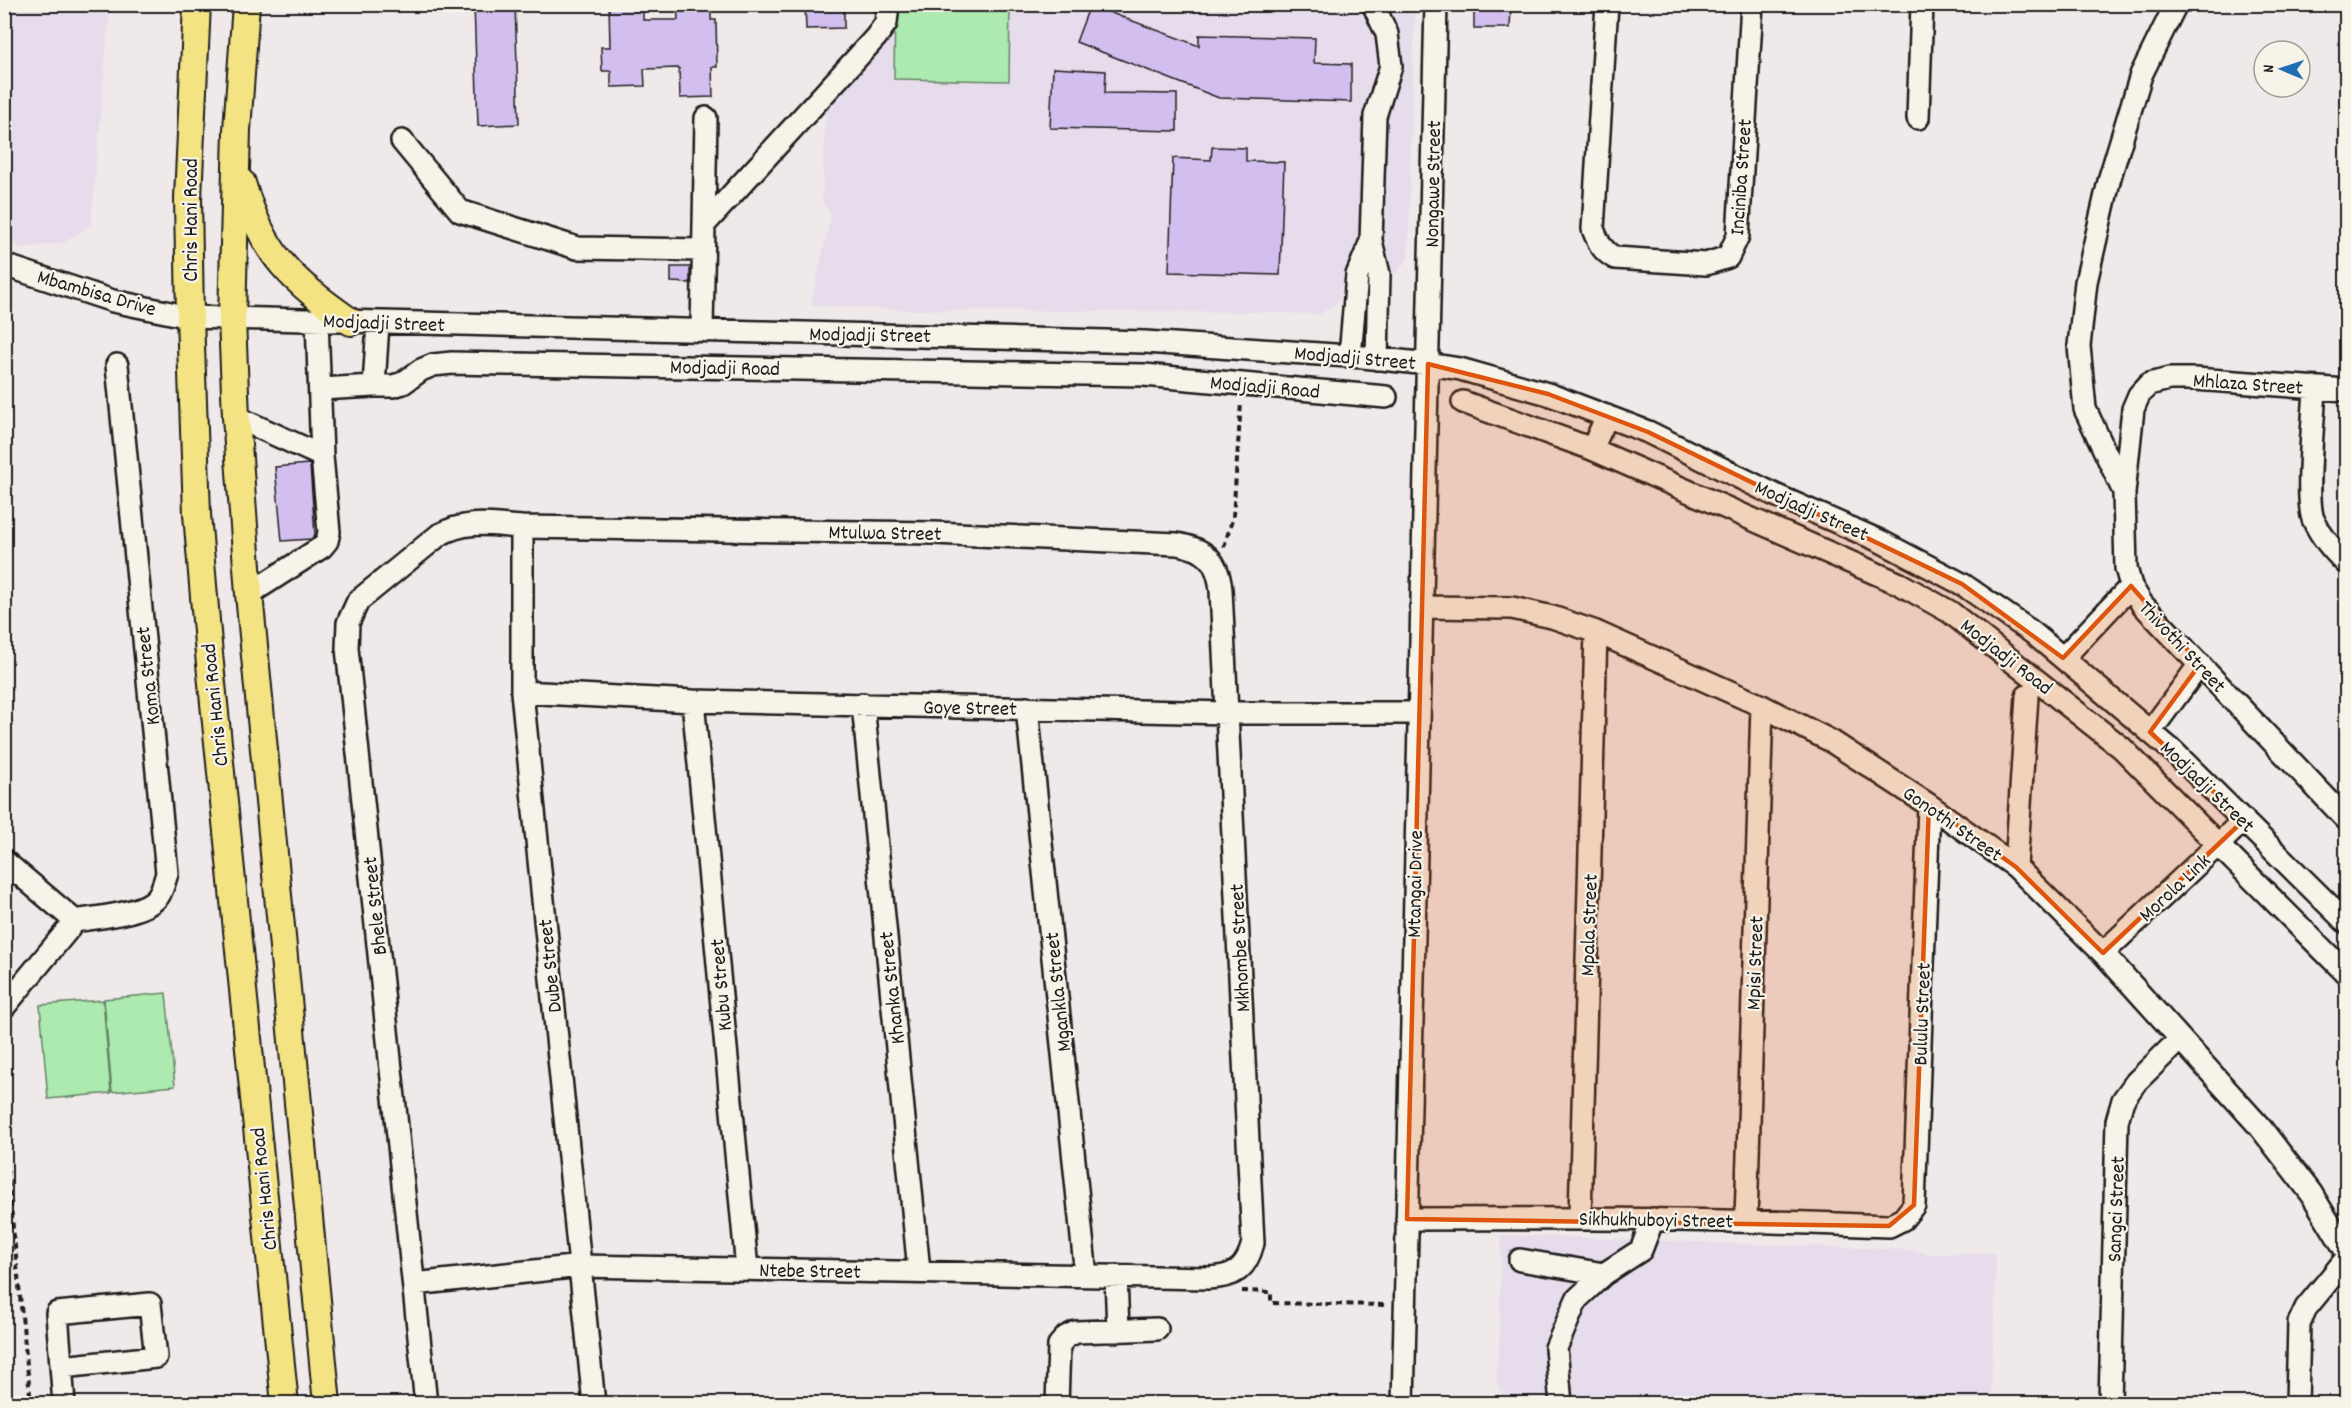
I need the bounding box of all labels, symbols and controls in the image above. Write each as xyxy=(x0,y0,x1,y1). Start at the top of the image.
north arrow xyxy=(2252,39,2312,99)
text: N xyxy=(2258,64,2281,73)
street label: Inciniba Street xyxy=(1724,118,1762,237)
street label: Nongawe Street xyxy=(1419,120,1451,248)
street label: Chris Hani Road xyxy=(178,158,208,282)
street label: Mbambisa Drive xyxy=(33,264,159,326)
street label: Modjadji Street xyxy=(322,308,446,342)
street label: Modjadji Street xyxy=(809,321,931,353)
street label: Modjadji Street xyxy=(1293,340,1417,380)
street label: Modjadji Road xyxy=(670,354,780,386)
street label: Mhlaza Street xyxy=(2192,367,2304,405)
street label: Modjadji Road xyxy=(1209,369,1321,409)
street label: Modjadji Street xyxy=(1749,474,1873,551)
street label: Mtulwa Street xyxy=(828,519,942,551)
street label: Thivothi Street xyxy=(2130,595,2232,701)
street label: Modjadji Road xyxy=(1953,613,2058,704)
street label: Koma Street xyxy=(130,625,170,727)
street label: Chris Hani Road xyxy=(196,642,238,768)
street label: Goye Street xyxy=(923,694,1017,726)
street label: Modjadji Street xyxy=(2152,735,2260,841)
street label: Gonothi Street xyxy=(1895,780,2008,871)
street label: Mtangai Drive xyxy=(1401,830,1433,938)
street label: Morola Link xyxy=(2133,848,2219,931)
street label: Bhele Street xyxy=(357,855,397,956)
street label: Mpala Street xyxy=(1574,873,1608,977)
street label: Mkhombe Street xyxy=(1224,883,1260,1013)
street label: Mpisi Street xyxy=(1740,915,1774,1011)
street label: Dube Street xyxy=(532,917,572,1014)
street label: Khanka Street xyxy=(873,930,915,1046)
street label: Mgankla Street xyxy=(1039,930,1081,1053)
street label: Kubu Street xyxy=(704,937,742,1032)
street label: Bululu Street xyxy=(1907,962,1941,1066)
street label: Chris Hani Road xyxy=(245,1126,287,1252)
street label: Sangci Street xyxy=(2101,1155,2135,1263)
street label: Sikhukhuboyi Street xyxy=(1579,1206,1734,1238)
street label: Ntebe Street xyxy=(759,1257,861,1289)

